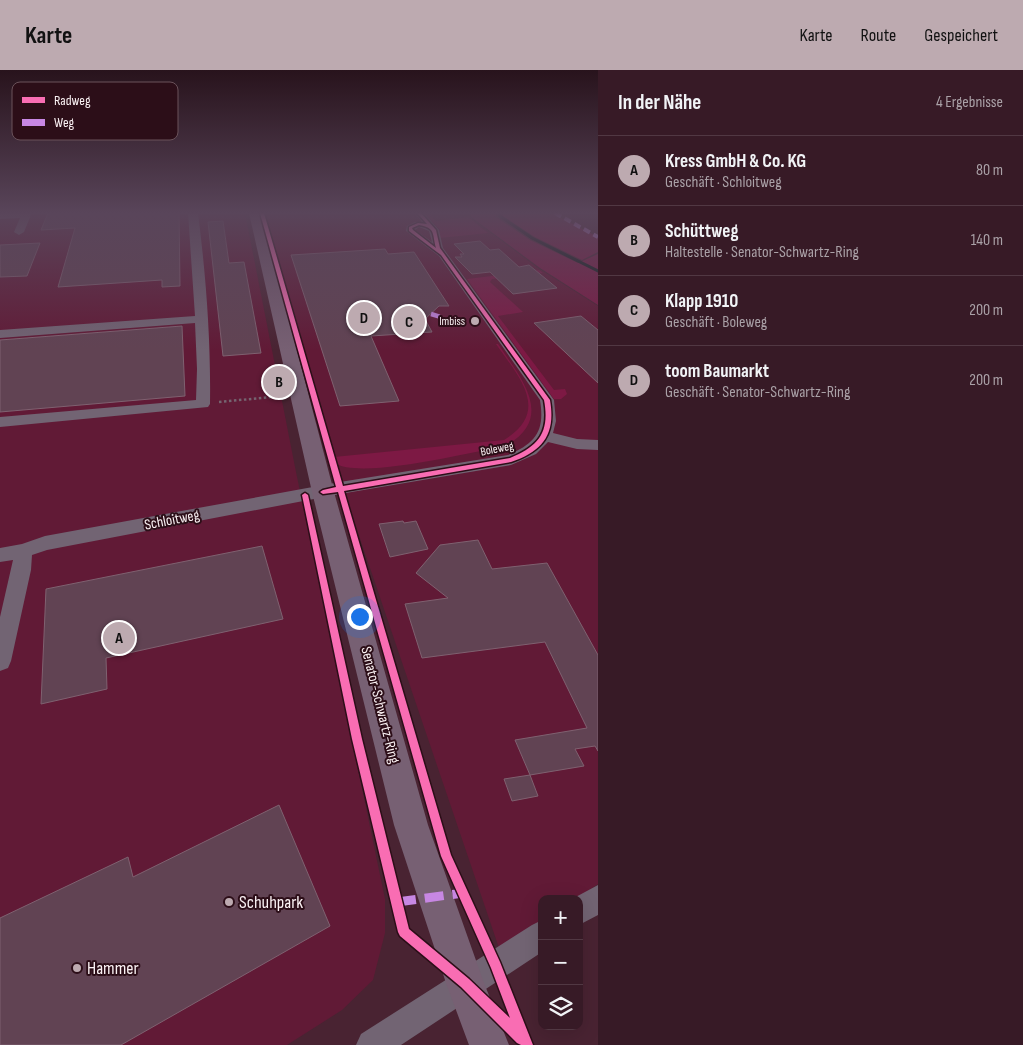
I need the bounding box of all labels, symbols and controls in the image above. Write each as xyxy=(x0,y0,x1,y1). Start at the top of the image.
text: Karte xyxy=(25,21,72,50)
text: Karte xyxy=(800,25,833,46)
text: Route xyxy=(861,25,896,46)
text: Gespeichert xyxy=(924,25,998,46)
legend xyxy=(12,82,178,140)
text: In der Nähe xyxy=(618,90,701,115)
text: Radweg xyxy=(54,92,91,109)
text: 4 Ergebnisse xyxy=(936,93,1003,112)
text: Weg xyxy=(54,114,75,131)
text: Kress GmbH & Co. KG xyxy=(665,150,806,173)
text: A xyxy=(630,161,638,180)
text: 80 m xyxy=(976,161,1003,180)
text: Geschäft · Schloitweg xyxy=(665,173,782,192)
text: Schüttweg xyxy=(665,220,738,243)
text: B xyxy=(630,231,638,250)
text: 140 m xyxy=(971,231,1003,250)
text: Haltestelle · Senator-Schwartz-Ring xyxy=(665,243,859,262)
text: Klapp 1910 xyxy=(665,290,738,313)
pin: D xyxy=(348,299,380,337)
text: C xyxy=(630,301,638,320)
text: 200 m xyxy=(969,301,1003,320)
pin: C xyxy=(393,303,425,341)
text: Geschäft · Boleweg xyxy=(665,313,767,332)
place label: Imbiss xyxy=(439,314,465,329)
marker: Imbiss xyxy=(469,315,481,327)
text: toom Baumarkt xyxy=(665,360,769,383)
pin: B xyxy=(263,363,295,401)
text: D xyxy=(630,371,638,390)
text: 200 m xyxy=(969,371,1003,390)
text: Geschäft · Senator-Schwartz-Ring xyxy=(665,383,850,402)
street label: Boleweg xyxy=(479,438,515,460)
street label: Schloitweg xyxy=(143,505,201,535)
your location xyxy=(347,604,373,630)
pin: A xyxy=(103,619,135,657)
street label: Senator-Schwartz-Ring xyxy=(356,645,404,765)
place label: Schuhpark xyxy=(239,892,303,913)
map controls xyxy=(538,895,583,1030)
button: + xyxy=(538,895,583,940)
marker: Schuhpark xyxy=(223,896,235,908)
button: − xyxy=(538,940,583,985)
place label: Hammer xyxy=(87,958,139,979)
marker: Hammer xyxy=(71,962,83,974)
button: layers xyxy=(538,985,583,1030)

